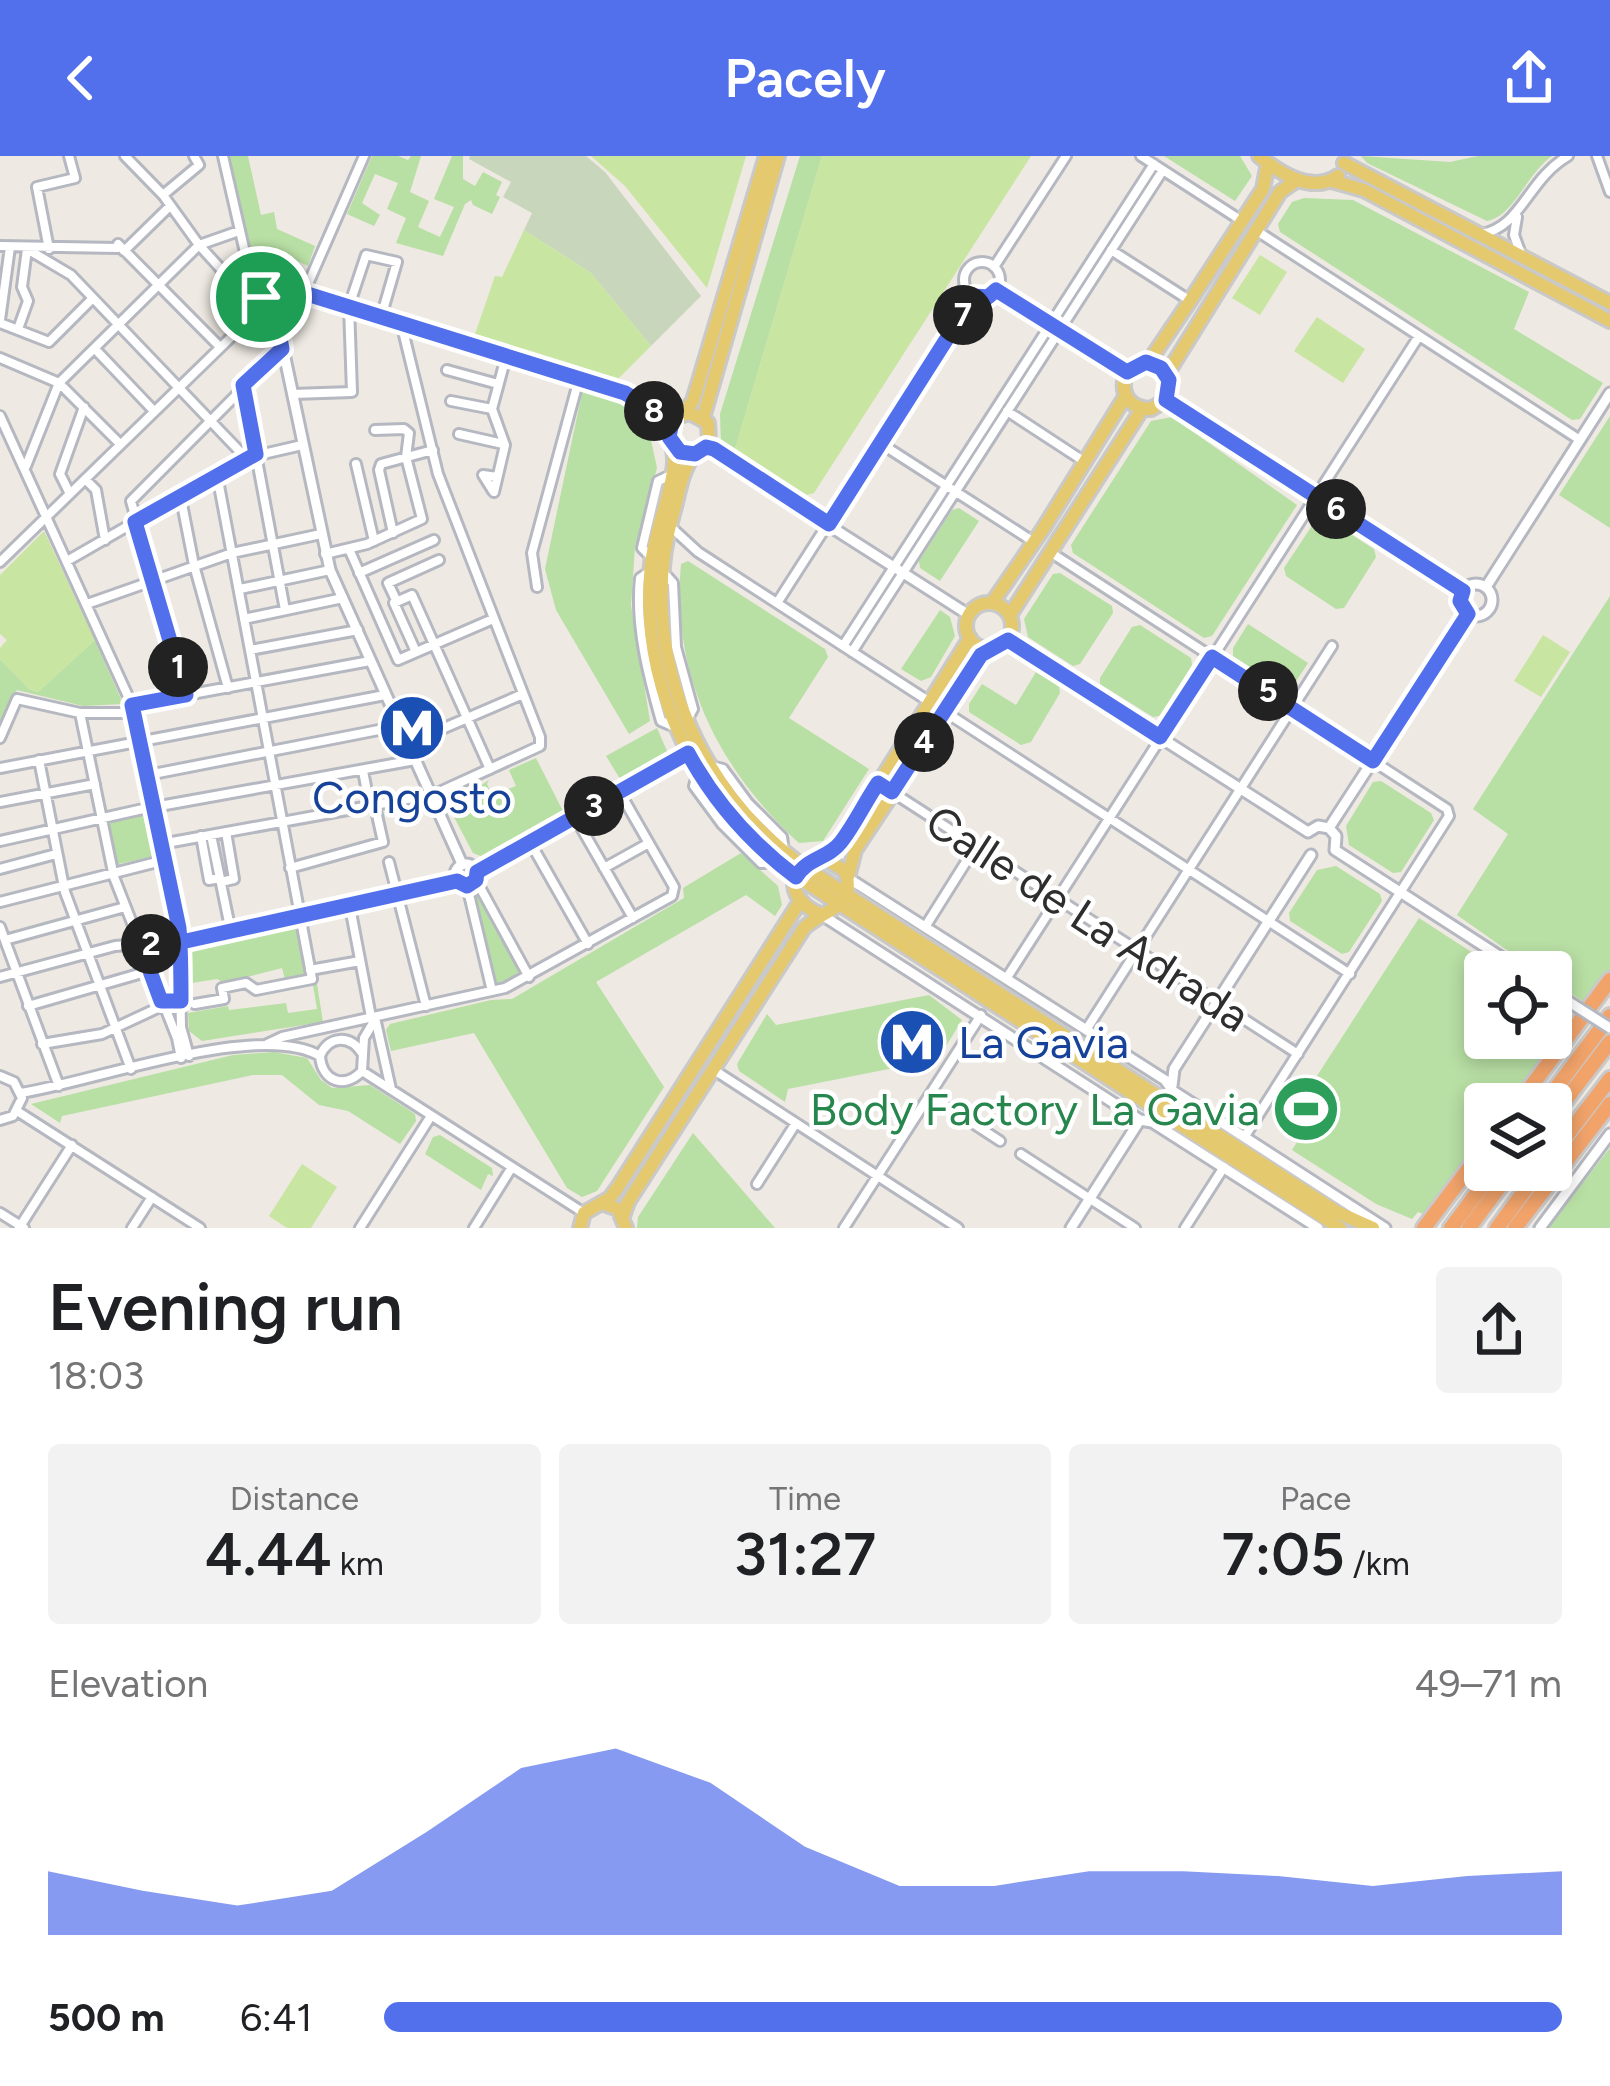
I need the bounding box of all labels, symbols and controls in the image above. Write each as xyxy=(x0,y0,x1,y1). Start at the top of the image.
icon: back xyxy=(48,45,114,111)
icon: share xyxy=(1496,45,1562,111)
text: Pacely xyxy=(724,46,886,111)
pin xyxy=(210,246,312,348)
icon: arrive xyxy=(228,264,294,330)
pin: 7 xyxy=(933,285,993,345)
text: 7 xyxy=(954,295,972,334)
pin: 8 xyxy=(624,381,684,441)
text: 8 xyxy=(644,391,664,430)
pin: 6 xyxy=(1306,479,1366,539)
text: 6 xyxy=(1326,489,1346,528)
pin: 1 xyxy=(148,637,208,697)
text: 1 xyxy=(171,647,185,686)
pin: 5 xyxy=(1238,661,1298,721)
text: 5 xyxy=(1258,671,1278,710)
metro station icon: Congosto xyxy=(377,693,447,763)
pin: 4 xyxy=(894,712,954,772)
text: 4 xyxy=(914,722,934,761)
place label: Congosto xyxy=(312,770,512,824)
pin: 3 xyxy=(564,776,624,836)
text: 3 xyxy=(585,786,603,825)
street label: Calle de La Adrada xyxy=(916,793,1260,1043)
pin: 2 xyxy=(121,914,181,974)
text: 2 xyxy=(141,924,161,963)
map controls xyxy=(1464,951,1572,1191)
button: locate xyxy=(1464,951,1572,1059)
metro station icon: La Gavia xyxy=(877,1007,947,1077)
place label: La Gavia xyxy=(958,1015,1129,1069)
sports icon: Body Factory La Gavia xyxy=(1271,1074,1341,1144)
place label: Body Factory La Gavia xyxy=(810,1082,1260,1136)
button: layers xyxy=(1464,1083,1572,1191)
text: Evening run xyxy=(48,1267,403,1347)
button: share xyxy=(1436,1267,1562,1393)
text: 18:03 xyxy=(48,1352,144,1399)
text: Distance xyxy=(230,1479,359,1518)
text: Time xyxy=(769,1479,841,1518)
text: Pace xyxy=(1280,1479,1351,1518)
text: 4.44 xyxy=(205,1518,332,1590)
text: 31:27 xyxy=(734,1518,876,1590)
text: 7:05 xyxy=(1222,1518,1345,1590)
text: km xyxy=(332,1544,384,1583)
text: /km xyxy=(1345,1544,1410,1583)
text: Elevation xyxy=(48,1660,208,1707)
text: 49–71 m xyxy=(1414,1660,1562,1707)
text: 500 m xyxy=(48,1994,165,2041)
text: 6:41 xyxy=(240,1994,312,2041)

